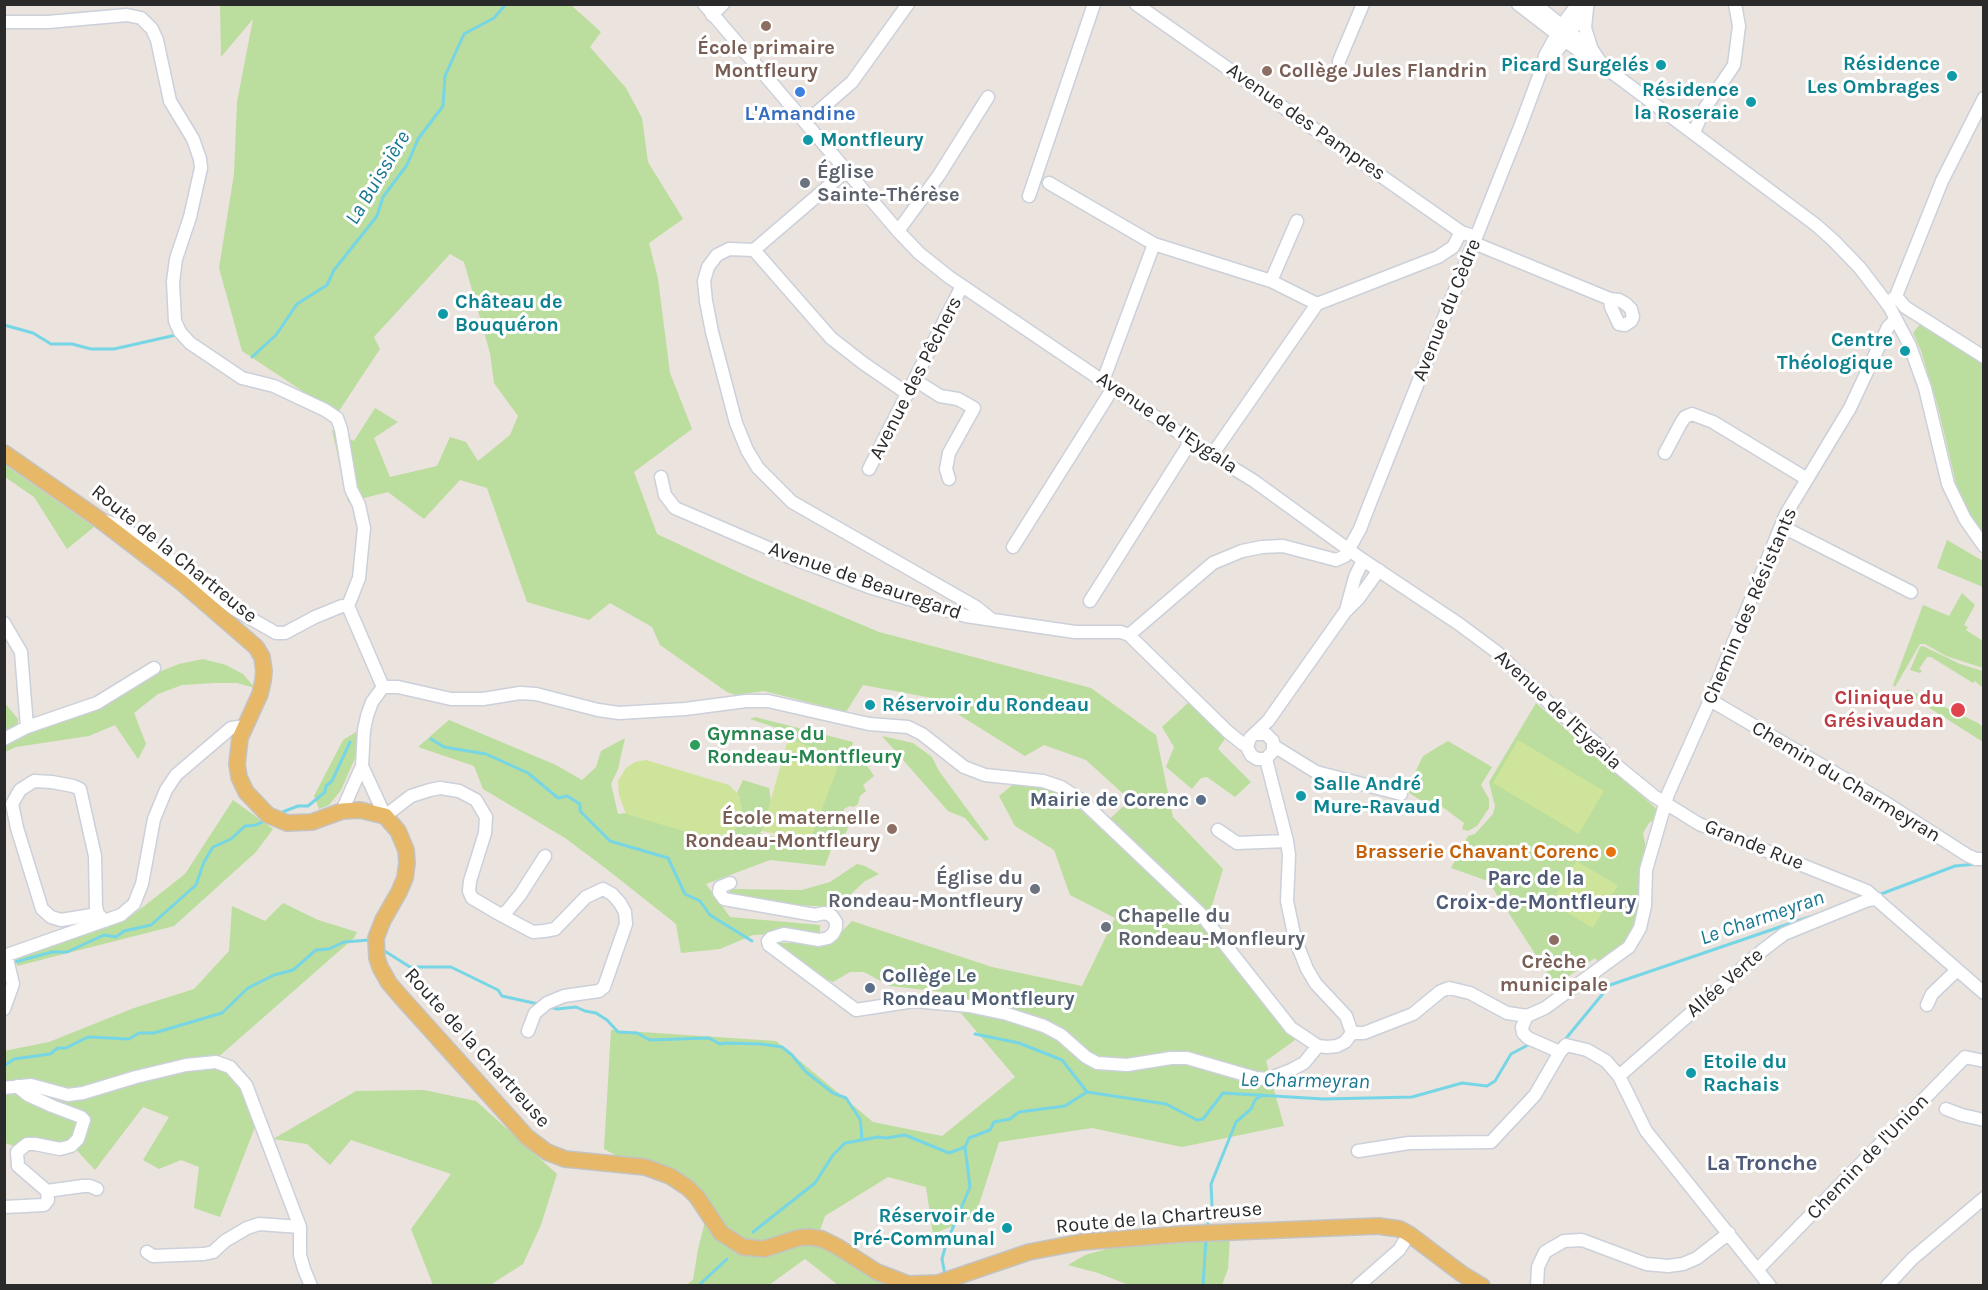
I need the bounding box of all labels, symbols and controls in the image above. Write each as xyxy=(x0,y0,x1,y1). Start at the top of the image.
marker: École primaire Montfleury xyxy=(759,19,773,33)
place label: École primaire Montfleury xyxy=(697,36,835,83)
place label: Résidence Les Ombrages xyxy=(1807,52,1940,99)
place label: Picard Surgelés xyxy=(1501,53,1649,77)
street label: Avenue des Pampres xyxy=(1222,58,1390,186)
marker: Picard Surgelés xyxy=(1654,58,1668,72)
place label: Collège Jules Flandrin xyxy=(1279,59,1487,83)
marker: Collège Jules Flandrin xyxy=(1260,64,1274,78)
marker: Résidence Les Ombrages xyxy=(1945,69,1959,83)
place label: Résidence la Roseraie xyxy=(1634,78,1739,125)
marker: L'Amandine xyxy=(793,85,807,99)
marker: Résidence la Roseraie xyxy=(1744,95,1758,109)
place label: L'Amandine xyxy=(744,102,856,126)
water label: La Buissière xyxy=(340,127,416,229)
place label: Montfleury xyxy=(820,128,924,152)
marker: Montfleury xyxy=(801,133,815,147)
place label: Église Sainte-Thérèse xyxy=(817,160,960,207)
marker: Église Sainte-Thérèse xyxy=(798,176,812,190)
street label: Avenue du Cèdre xyxy=(1408,235,1486,385)
place label: Château de Bouquéron xyxy=(455,290,562,337)
street label: Avenue des Pêchers xyxy=(865,292,967,464)
marker: Château de Bouquéron xyxy=(436,307,450,321)
place label: Centre Théologique xyxy=(1777,328,1893,375)
marker: Centre Théologique xyxy=(1898,344,1912,358)
street label: Avenue de l'Eygala xyxy=(1092,367,1242,479)
street label: Route de la Chartreuse xyxy=(86,480,262,628)
street label: Chemin des Résistants xyxy=(1698,504,1802,708)
street label: Avenue de Beauregard xyxy=(766,537,964,625)
street label: Avenue de l'Eygala xyxy=(1489,645,1627,775)
place label: Clinique du Grésivaudan xyxy=(1824,686,1944,733)
place label: Réservoir du Rondeau xyxy=(882,693,1089,717)
marker: Réservoir du Rondeau xyxy=(863,698,877,712)
marker: Clinique du Grésivaudan xyxy=(1949,701,1967,719)
street label: Chemin du Charmeyran xyxy=(1747,716,1945,848)
place label: Gymnase du Rondeau-Montfleury xyxy=(707,722,902,769)
marker: Gymnase du Rondeau-Montfleury xyxy=(688,738,702,752)
place label: Salle André Mure-Ravaud xyxy=(1313,772,1440,819)
place label: Mairie de Corenc xyxy=(1030,788,1189,812)
marker: Salle André Mure-Ravaud xyxy=(1294,789,1308,803)
marker: Mairie de Corenc xyxy=(1194,793,1208,807)
place label: École maternelle Rondeau-Montfleury xyxy=(685,806,880,853)
street label: Grande Rue xyxy=(1701,814,1807,876)
marker: École maternelle Rondeau-Montfleury xyxy=(885,822,899,836)
place label: Brasserie Chavant Corenc xyxy=(1355,840,1599,864)
marker: Brasserie Chavant Corenc xyxy=(1604,845,1618,859)
place label: Église du Rondeau-Montfleury xyxy=(828,866,1023,913)
district label: Parc de la Croix-de-Montfleury xyxy=(1436,866,1636,916)
marker: Église du Rondeau-Montfleury xyxy=(1028,882,1042,896)
water label: Le Charmeyran xyxy=(1697,885,1827,951)
place label: Chapelle du Rondeau-Monfleury xyxy=(1118,904,1305,951)
marker: Chapelle du Rondeau-Monfleury xyxy=(1099,920,1113,934)
marker: Crèche municipale xyxy=(1547,933,1561,947)
street label: Allée Verte xyxy=(1682,943,1768,1023)
place label: Crèche municipale xyxy=(1500,950,1608,997)
street label: Route de la Chartreuse xyxy=(399,963,555,1133)
place label: Collège Le Rondeau Montfleury xyxy=(882,964,1074,1011)
marker: Collège Le Rondeau Montfleury xyxy=(863,981,877,995)
place label: Etoile du Rachais xyxy=(1703,1050,1787,1097)
marker: Etoile du Rachais xyxy=(1684,1066,1698,1080)
water label: Le Charmeyran xyxy=(1240,1067,1370,1095)
street label: Chemin de l'Union xyxy=(1802,1089,1934,1225)
district label: La Tronche xyxy=(1707,1151,1817,1177)
street label: Route de la Chartreuse xyxy=(1055,1197,1263,1239)
place label: Réservoir de Pré-Communal xyxy=(853,1204,995,1251)
marker: Réservoir de Pré-Communal xyxy=(1000,1221,1014,1235)

